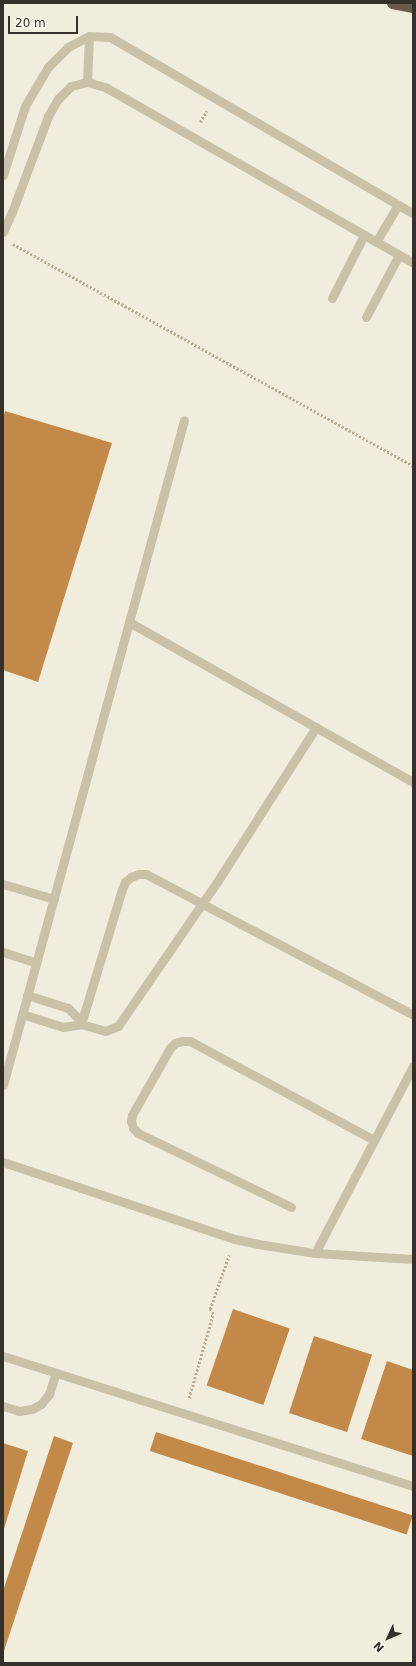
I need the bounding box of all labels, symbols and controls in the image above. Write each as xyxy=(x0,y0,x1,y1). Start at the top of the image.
scale bar xyxy=(10,8,80,34)
text: 20 m xyxy=(15,16,46,30)
north arrow xyxy=(368,1618,408,1658)
text: N xyxy=(371,1639,387,1655)

